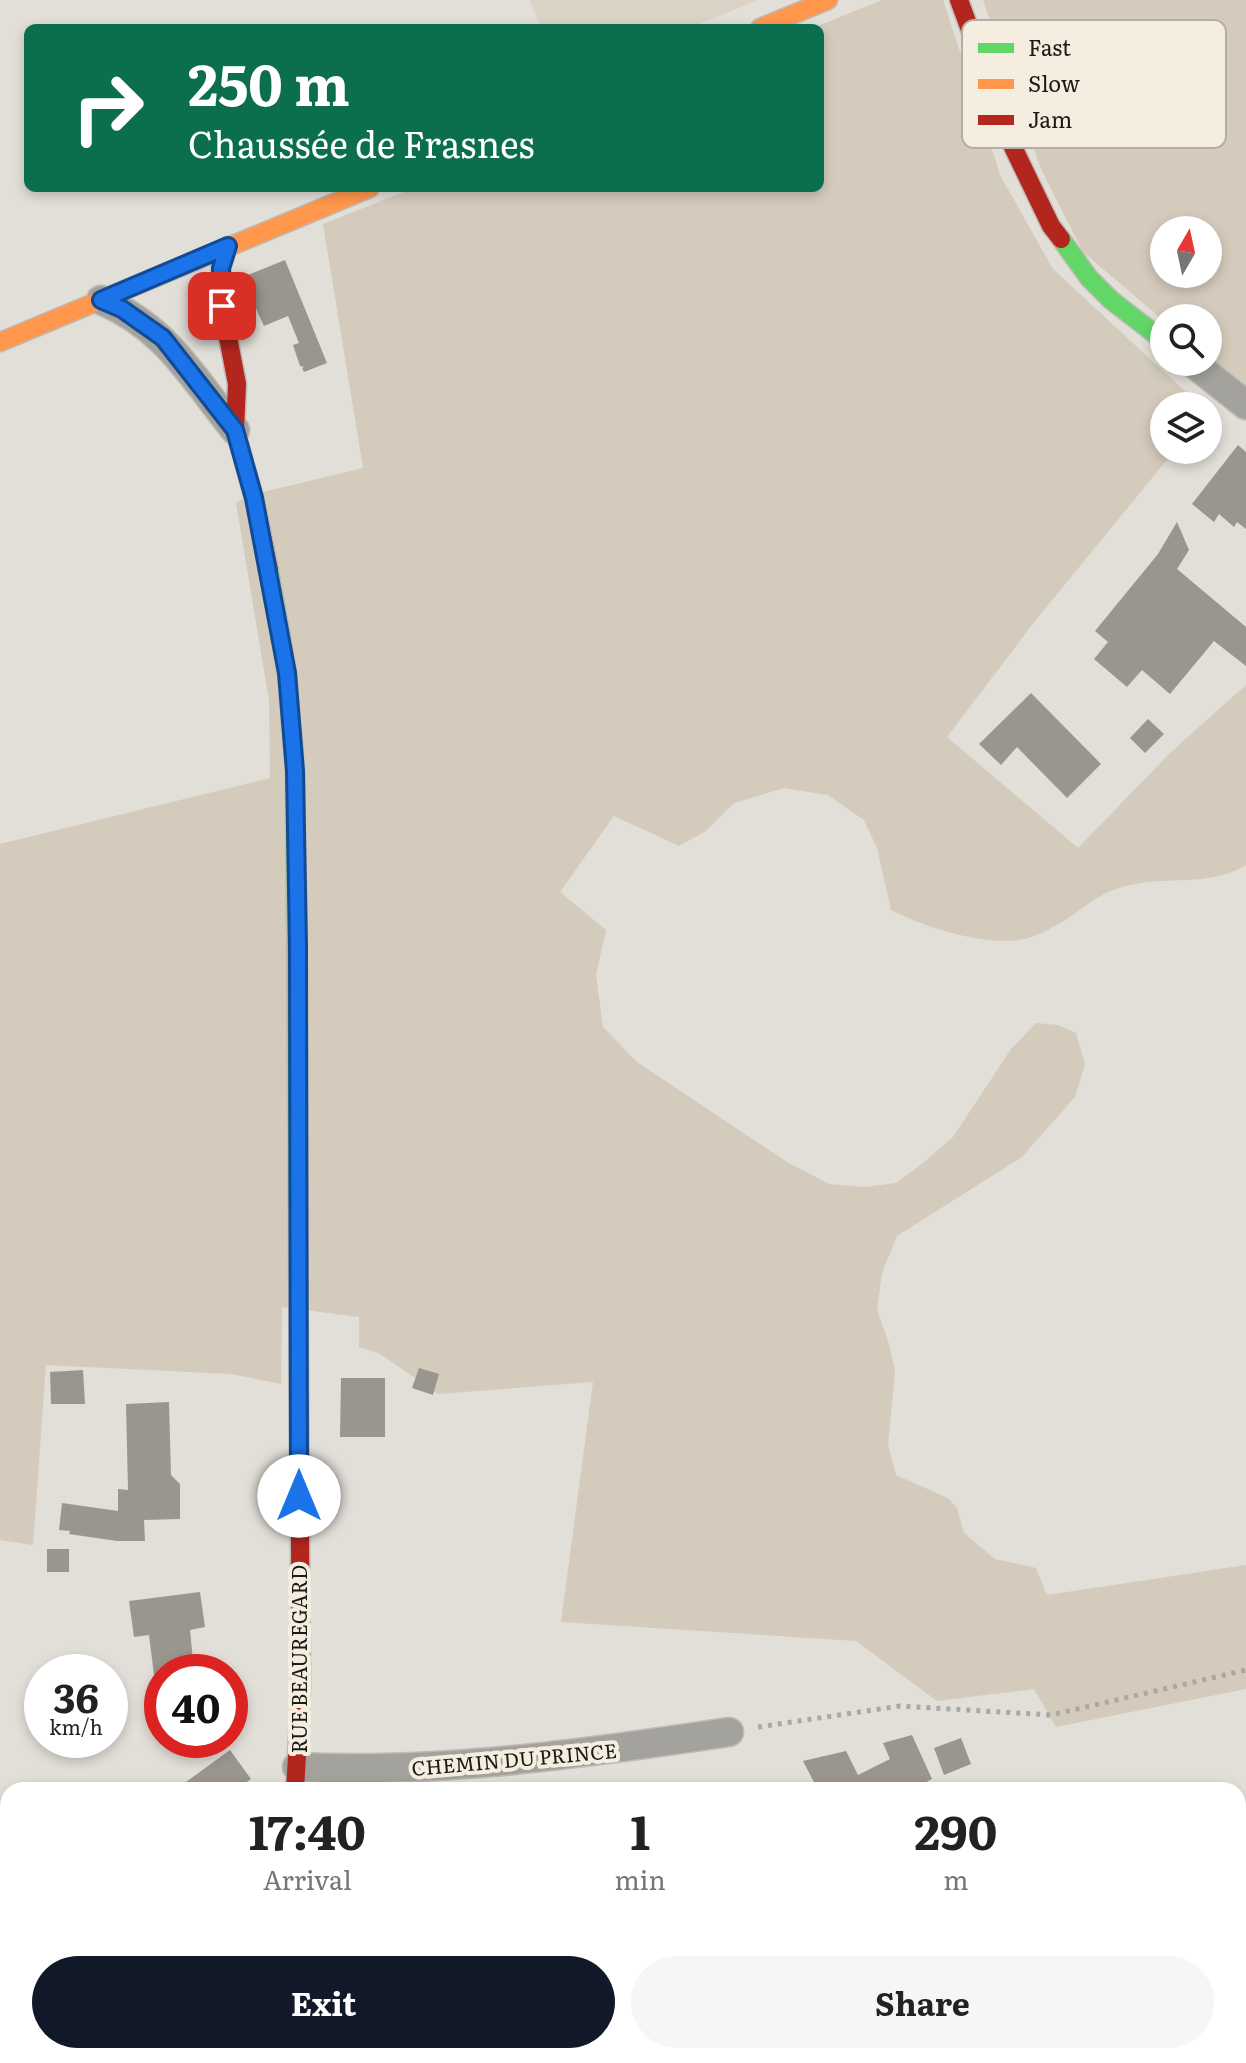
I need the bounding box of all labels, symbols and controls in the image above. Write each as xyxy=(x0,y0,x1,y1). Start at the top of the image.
legend xyxy=(962,20,1226,148)
text: Fast xyxy=(1028,30,1071,63)
text: 250 m xyxy=(188,40,350,123)
icon: right xyxy=(56,56,160,160)
text: Slow xyxy=(1028,66,1080,99)
text: Jam xyxy=(1028,102,1072,135)
text: Chaussée de Frasnes xyxy=(188,116,534,169)
north arrow xyxy=(1150,216,1222,288)
map controls xyxy=(1150,216,1222,464)
pin xyxy=(188,272,256,340)
icon: arrive xyxy=(200,284,244,328)
button: search xyxy=(1150,304,1222,376)
button: layers xyxy=(1150,392,1222,464)
position arrow xyxy=(257,1454,341,1538)
street label: RUE BEAUREGARD xyxy=(283,1565,313,1753)
speed limit sign: 40 xyxy=(144,1654,248,1758)
text: 36 xyxy=(53,1666,99,1725)
text: km/h xyxy=(49,1711,103,1741)
street label: CHEMIN DU PRINCE xyxy=(410,1734,618,1782)
text: 17:40 xyxy=(249,1794,366,1865)
text: 1 xyxy=(630,1794,650,1865)
text: 290 xyxy=(914,1794,997,1865)
text: Arrival xyxy=(263,1859,352,1898)
text: min xyxy=(615,1859,666,1898)
text: m xyxy=(943,1859,968,1898)
button: Exit xyxy=(32,1956,615,2048)
button: Share xyxy=(631,1956,1214,2048)

